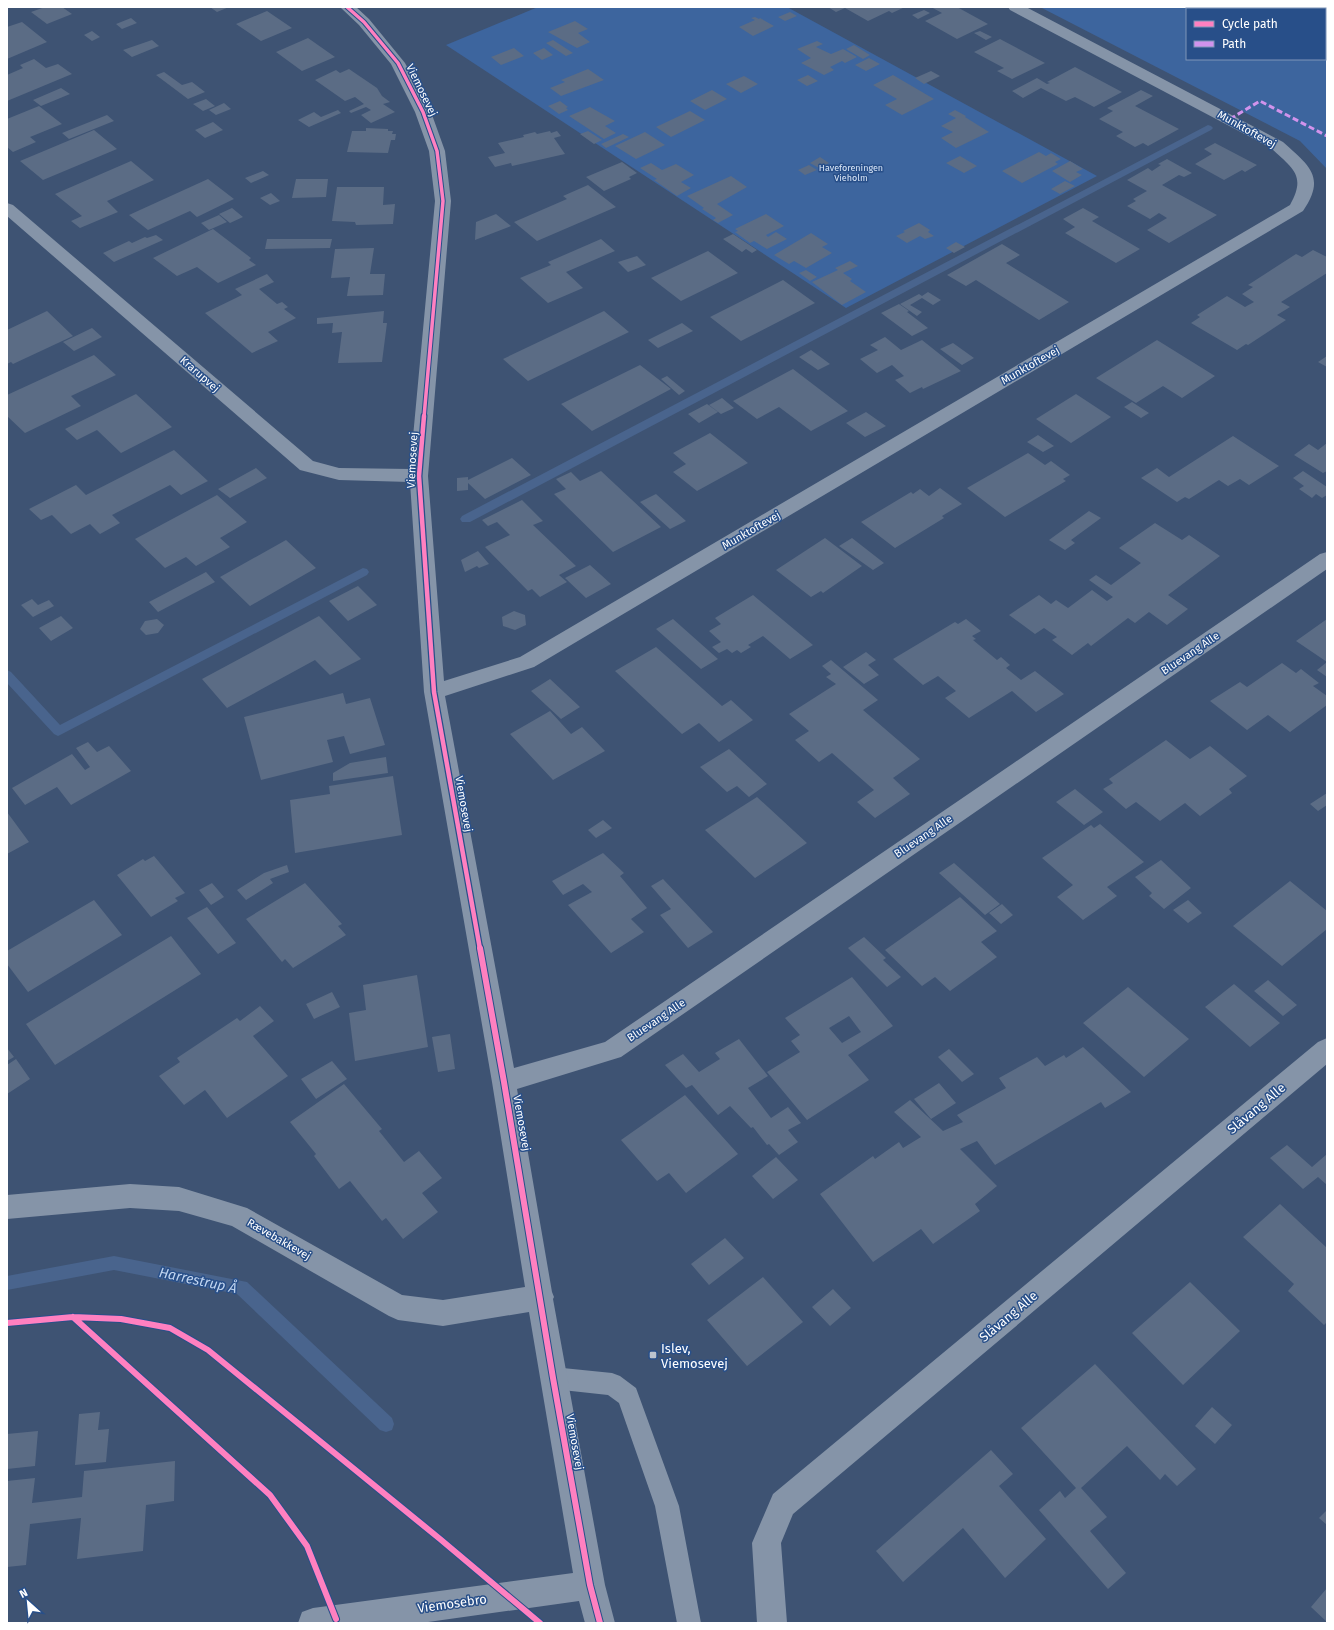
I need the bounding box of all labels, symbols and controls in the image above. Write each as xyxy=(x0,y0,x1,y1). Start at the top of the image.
legend xyxy=(1186,8,1326,60)
text: Cycle path xyxy=(1222,17,1278,31)
text: Path xyxy=(1222,37,1246,51)
street label: Viemosevej xyxy=(403,62,440,119)
street label: Munktoftevej xyxy=(1215,108,1278,151)
park label: Haveforeningen Vieholm xyxy=(819,163,883,183)
street label: Munktoftevej xyxy=(999,344,1062,387)
street label: Krarupvej xyxy=(177,354,222,395)
street label: Viemosevej xyxy=(405,431,420,489)
street label: Munktoftevej xyxy=(720,509,783,552)
street label: Bluevang Alle xyxy=(1159,629,1222,678)
street label: Viemosevej xyxy=(452,775,475,833)
street label: Bluevang Alle xyxy=(892,812,955,861)
street label: Bluevang Alle xyxy=(625,996,688,1045)
street label: Slåvang Alle xyxy=(1224,1080,1288,1137)
street label: Viemosevej xyxy=(510,1094,533,1152)
street label: Rævebakkevej xyxy=(245,1216,313,1263)
water label: Harrestrup Å xyxy=(157,1263,239,1297)
street label: Slåvang Alle xyxy=(976,1288,1040,1345)
place label: Islev, Viemosevej xyxy=(661,1341,728,1371)
marker: Islev, Viemosevej xyxy=(648,1350,658,1360)
street label: Viemosevej xyxy=(563,1413,586,1471)
north arrow xyxy=(8,1582,48,1622)
text: N xyxy=(17,1586,30,1601)
street label: Viemosebro xyxy=(416,1591,488,1616)

